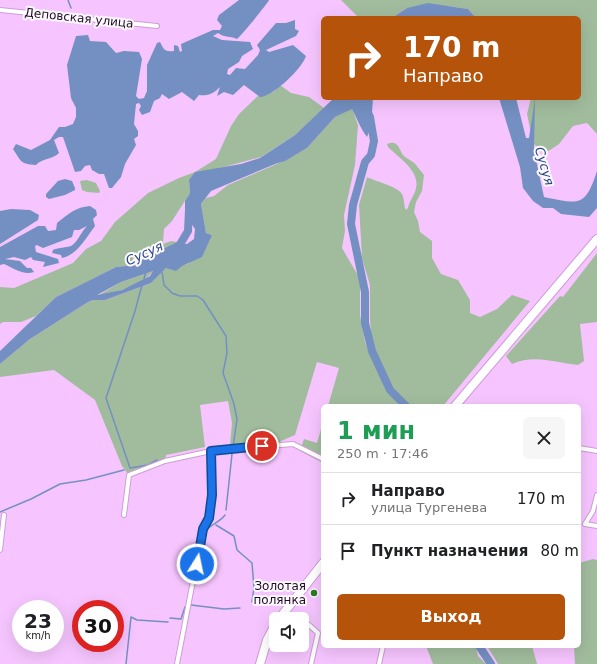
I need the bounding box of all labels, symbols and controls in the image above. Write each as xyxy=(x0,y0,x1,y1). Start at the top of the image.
street label: Деповская улица xyxy=(24,5,134,31)
text: 170 m xyxy=(403,31,500,64)
icon: right xyxy=(337,32,389,84)
text: Направо xyxy=(403,65,483,86)
water label: Сусуя xyxy=(532,145,557,187)
water label: Сусуя xyxy=(123,238,165,269)
text: 1 мин xyxy=(337,417,415,445)
button: close xyxy=(523,417,565,459)
pin xyxy=(245,429,279,463)
icon: arrive xyxy=(251,435,273,457)
text: 250 m · 17:46 xyxy=(337,446,428,461)
text: Направо xyxy=(371,482,445,500)
icon: right xyxy=(337,488,359,510)
text: 170 m xyxy=(517,490,565,508)
text: улица Тургенева xyxy=(371,500,487,515)
icon: arrive xyxy=(337,540,359,562)
text: Пункт назначения xyxy=(371,542,528,560)
text: 80 m xyxy=(540,542,579,560)
position arrow xyxy=(176,543,218,585)
place label: Золотая полянка xyxy=(253,579,306,607)
marker: Золотая полянка xyxy=(309,588,319,598)
button: Выход xyxy=(337,594,565,640)
speed limit sign: 30 xyxy=(72,600,124,652)
text: 23 xyxy=(24,609,52,633)
map controls xyxy=(269,612,309,652)
button: sound xyxy=(269,612,309,652)
text: km/h xyxy=(25,630,51,641)

